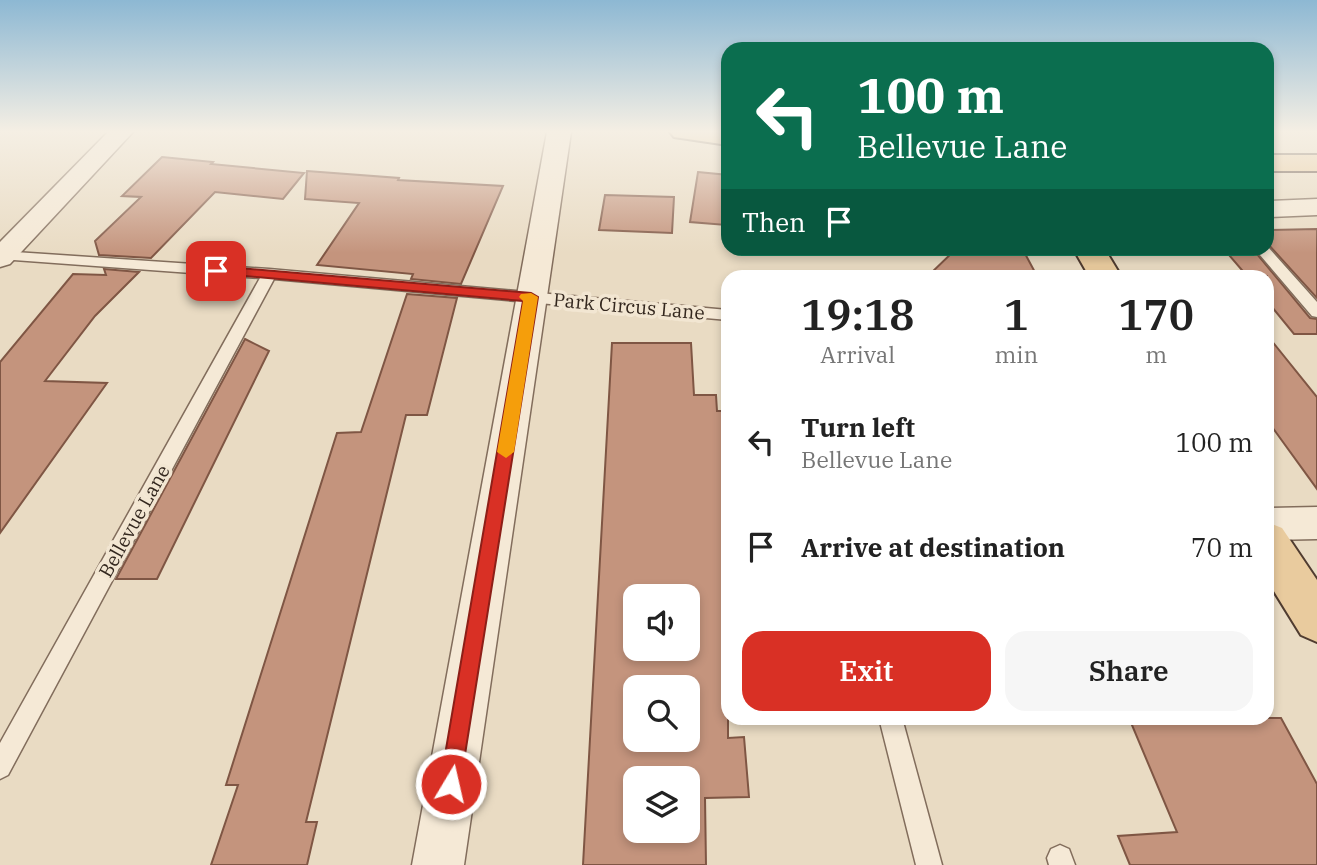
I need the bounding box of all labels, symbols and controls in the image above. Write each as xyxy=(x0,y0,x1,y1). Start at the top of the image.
text: 100 m xyxy=(857,63,1004,126)
icon: left xyxy=(742,70,833,161)
text: Bellevue Lane xyxy=(857,125,1068,167)
icon: arrive xyxy=(820,203,858,241)
text: Then xyxy=(742,205,806,239)
pin xyxy=(186,241,246,301)
icon: arrive xyxy=(197,252,235,290)
street label: Park Circus Lane xyxy=(552,287,706,325)
text: 19:18 xyxy=(801,287,914,342)
text: 1 xyxy=(1004,287,1029,342)
text: 170 xyxy=(1118,287,1194,342)
text: Arrival xyxy=(820,339,895,369)
text: min xyxy=(994,339,1038,369)
text: m xyxy=(1145,339,1167,369)
text: Turn left xyxy=(801,410,915,444)
icon: left xyxy=(742,423,780,461)
text: 100 m xyxy=(1175,425,1253,459)
text: Bellevue Lane xyxy=(801,444,952,474)
street label: Bellevue Lane xyxy=(93,461,175,581)
icon: arrive xyxy=(742,528,780,566)
text: Arrive at destination xyxy=(801,530,1065,564)
text: 70 m xyxy=(1191,530,1253,564)
map controls xyxy=(623,584,700,843)
button: sound xyxy=(623,584,700,661)
button: Exit xyxy=(742,631,991,711)
button: Share xyxy=(1005,631,1253,711)
button: search xyxy=(623,675,700,752)
position arrow xyxy=(414,747,488,821)
button: layers xyxy=(623,766,700,843)

